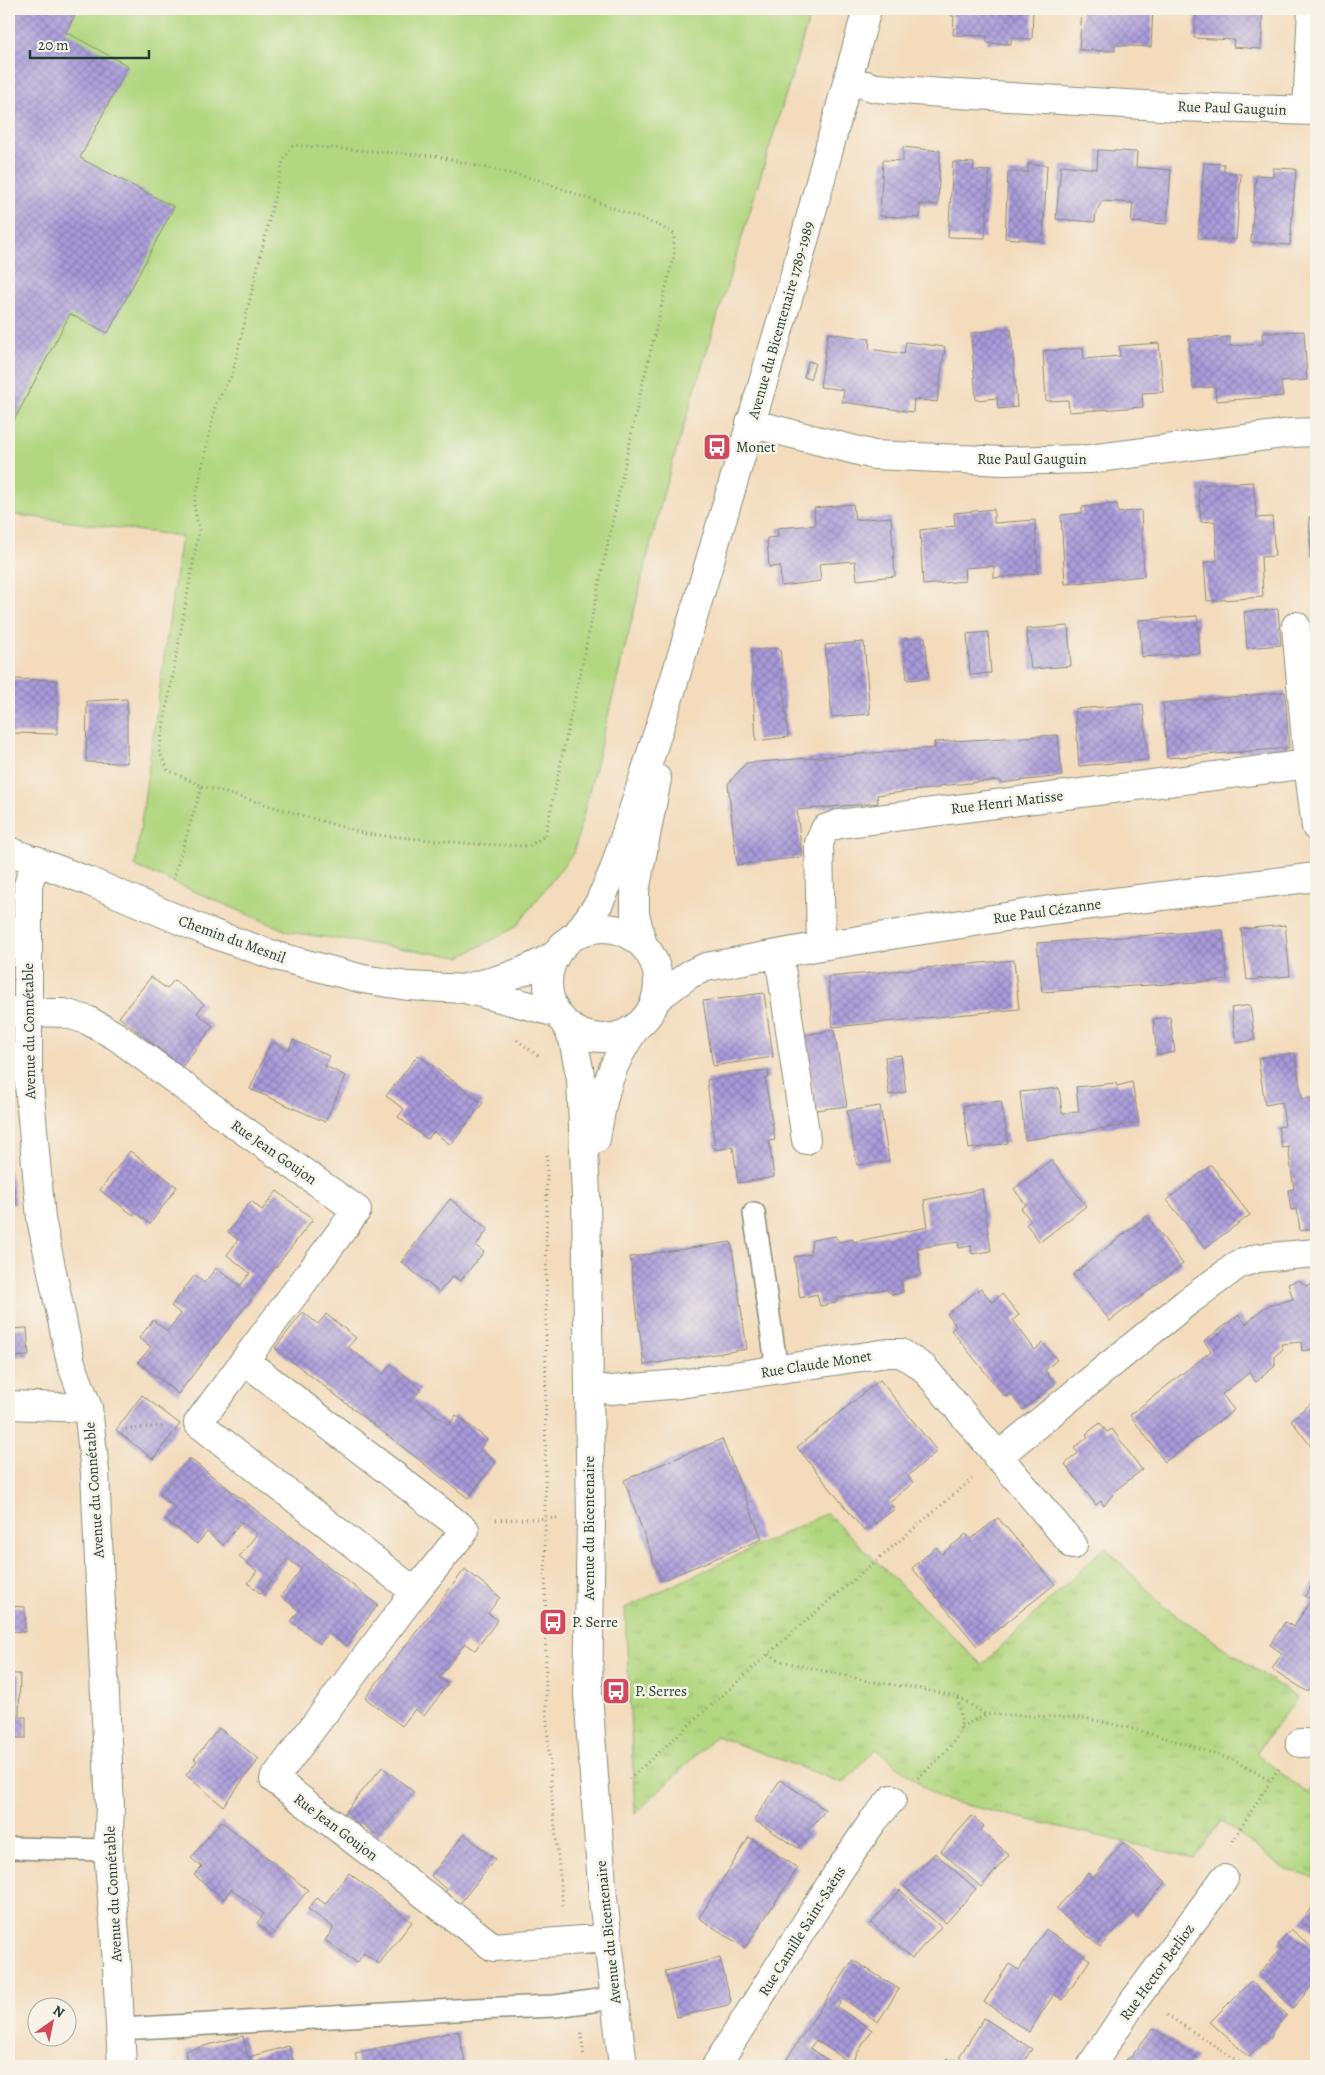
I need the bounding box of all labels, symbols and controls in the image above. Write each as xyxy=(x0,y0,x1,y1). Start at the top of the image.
scale bar xyxy=(30,28,149,60)
text: 20 m xyxy=(38,35,69,55)
street label: Rue Paul Gauguin xyxy=(1177,96,1287,120)
street label: Avenue du Bicentenaire 1789-1989 xyxy=(743,219,819,422)
bus stop icon: Monet xyxy=(702,432,732,462)
place label: Monet xyxy=(736,437,776,457)
street label: Rue Paul Gauguin xyxy=(977,449,1087,469)
street label: Rue Henri Matisse xyxy=(950,785,1065,819)
street label: Rue Paul Cézanne xyxy=(992,893,1103,928)
street label: Chemin du Mesnil xyxy=(176,910,289,968)
street label: Avenue du Connétable xyxy=(18,962,40,1100)
street label: Rue Jean Goujon xyxy=(227,1115,321,1189)
street label: Rue Claude Monet xyxy=(759,1345,873,1383)
street label: Avenue du Connétable xyxy=(79,1421,109,1560)
street label: Avenue du Bicentenaire xyxy=(579,1456,599,1601)
bus stop icon: P. Serre xyxy=(538,1607,568,1637)
place label: P. Serre xyxy=(572,1612,618,1632)
bus stop icon: P. Serres xyxy=(601,1676,631,1706)
place label: P. Serres xyxy=(635,1681,687,1701)
street label: Rue Jean Goujon xyxy=(290,1789,382,1865)
street label: Avenue du Connétable xyxy=(99,1825,127,1964)
street label: Avenue du Bicentenaire xyxy=(590,1859,626,2006)
street label: Rue Camille Saint-Saëns xyxy=(754,1862,850,2000)
street label: Rue Hector Berlioz xyxy=(1115,1919,1199,2025)
north arrow xyxy=(28,1998,78,2048)
text: N xyxy=(49,2001,68,2022)

